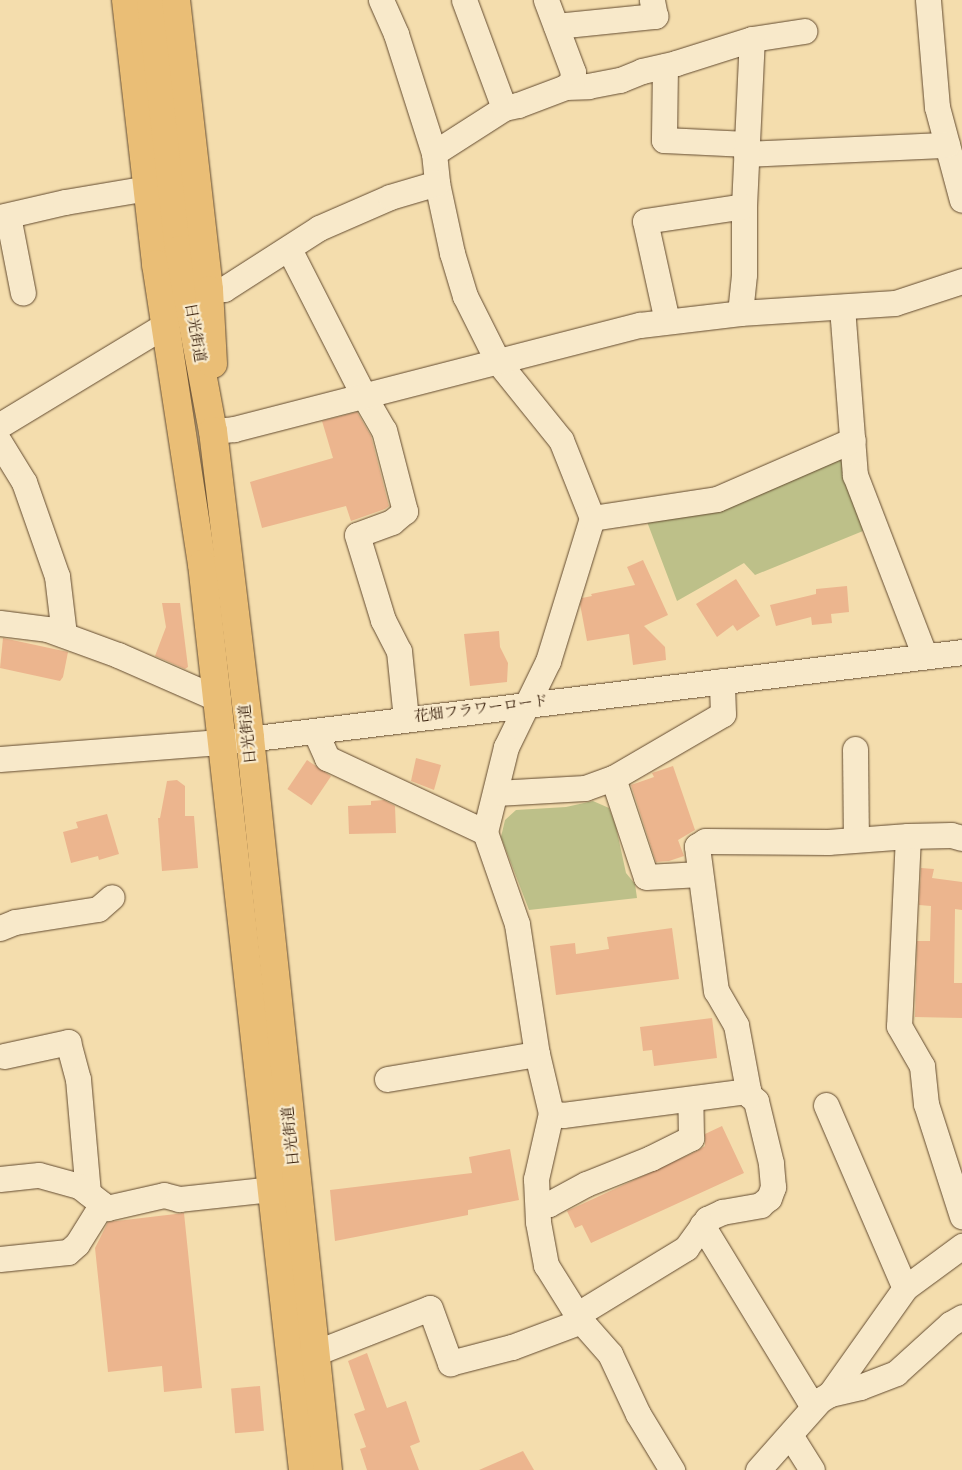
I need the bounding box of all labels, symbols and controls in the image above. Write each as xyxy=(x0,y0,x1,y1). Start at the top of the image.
street label: 日光街道 xyxy=(180,302,208,364)
street label: 花畑フラワーロード xyxy=(413,693,549,727)
street label: 日光街道 xyxy=(237,703,261,765)
street label: 日光街道 xyxy=(280,1105,304,1167)

